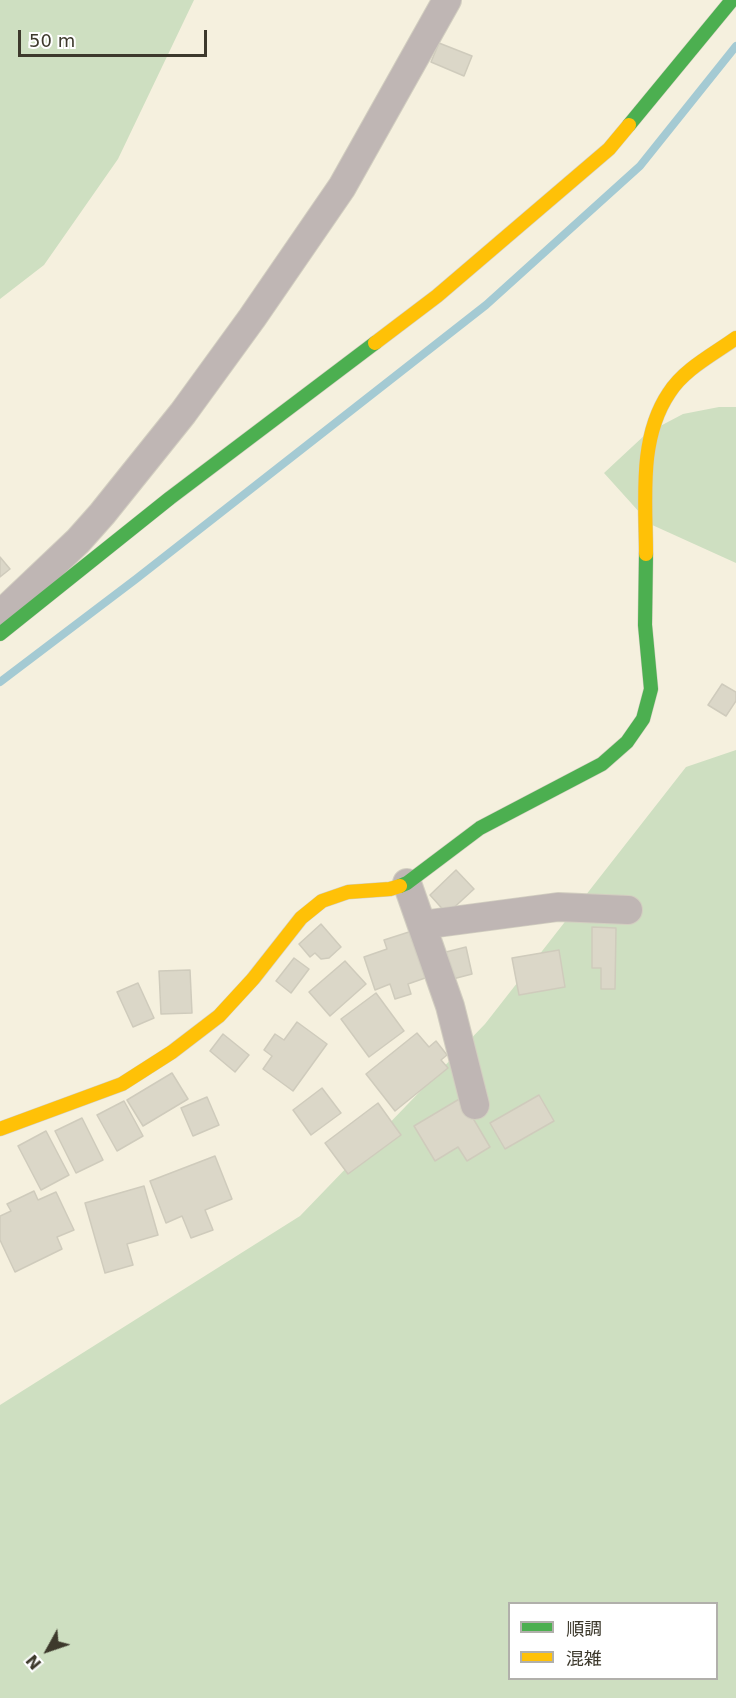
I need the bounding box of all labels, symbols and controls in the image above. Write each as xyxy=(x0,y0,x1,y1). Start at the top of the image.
scale bar xyxy=(21,18,210,56)
text: 50 m xyxy=(29,30,75,51)
legend xyxy=(508,1602,718,1680)
text: 順調 xyxy=(566,1618,602,1639)
north arrow xyxy=(18,1620,78,1680)
text: 混雑 xyxy=(566,1648,602,1669)
text: N xyxy=(22,1651,45,1673)

